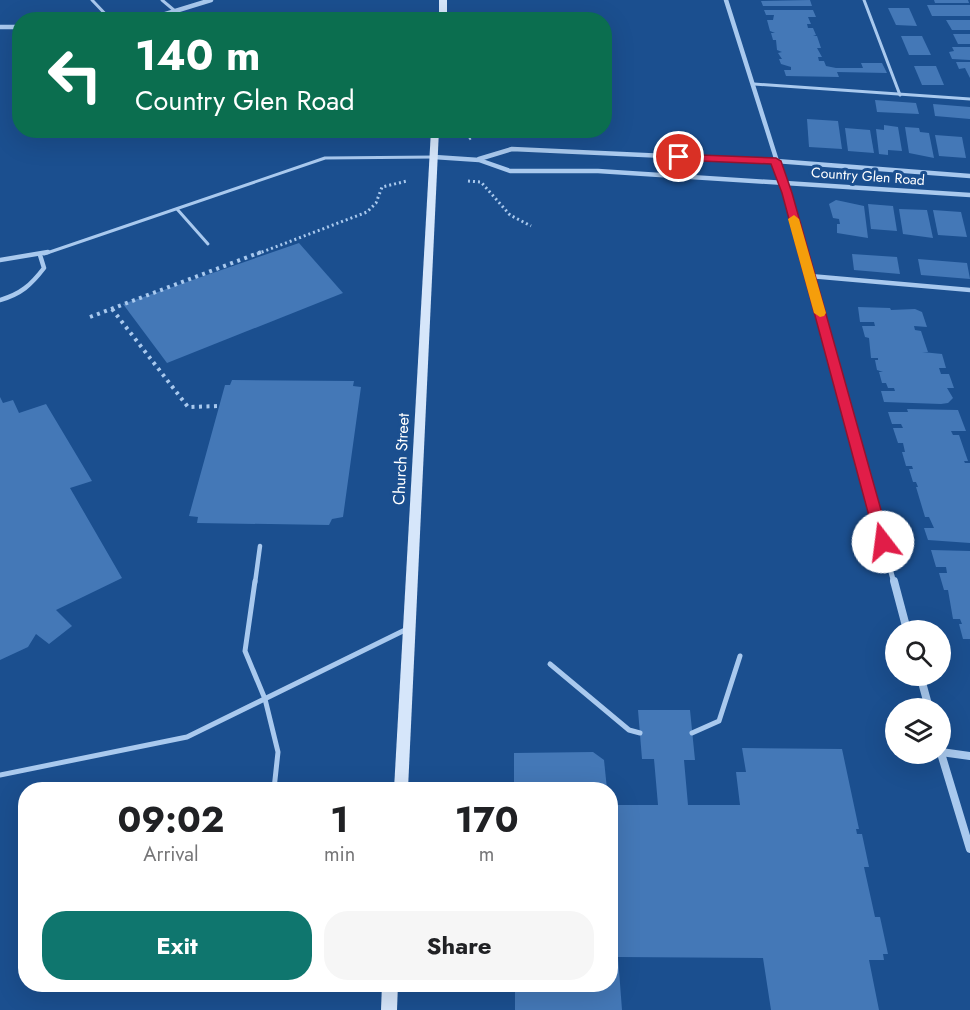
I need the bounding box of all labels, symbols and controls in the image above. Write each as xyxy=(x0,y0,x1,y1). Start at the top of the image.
text: 140 m xyxy=(135,25,261,86)
icon: left xyxy=(36,36,114,114)
text: Country Glen Road xyxy=(135,81,355,120)
pin xyxy=(653,131,704,182)
icon: arrive xyxy=(662,140,695,173)
street label: Country Glen Road xyxy=(810,162,926,190)
street label: Church Street xyxy=(387,412,415,506)
position arrow xyxy=(851,510,915,574)
map controls xyxy=(885,620,951,764)
button: search xyxy=(885,620,951,686)
button: layers xyxy=(885,698,951,764)
text: 09:02 xyxy=(117,793,224,845)
text: 1 xyxy=(330,793,349,845)
text: 170 xyxy=(455,793,519,845)
text: Arrival xyxy=(143,840,199,869)
text: min xyxy=(324,840,355,869)
text: m xyxy=(479,840,494,869)
button: Exit xyxy=(42,911,312,980)
button: Share xyxy=(324,911,594,980)

